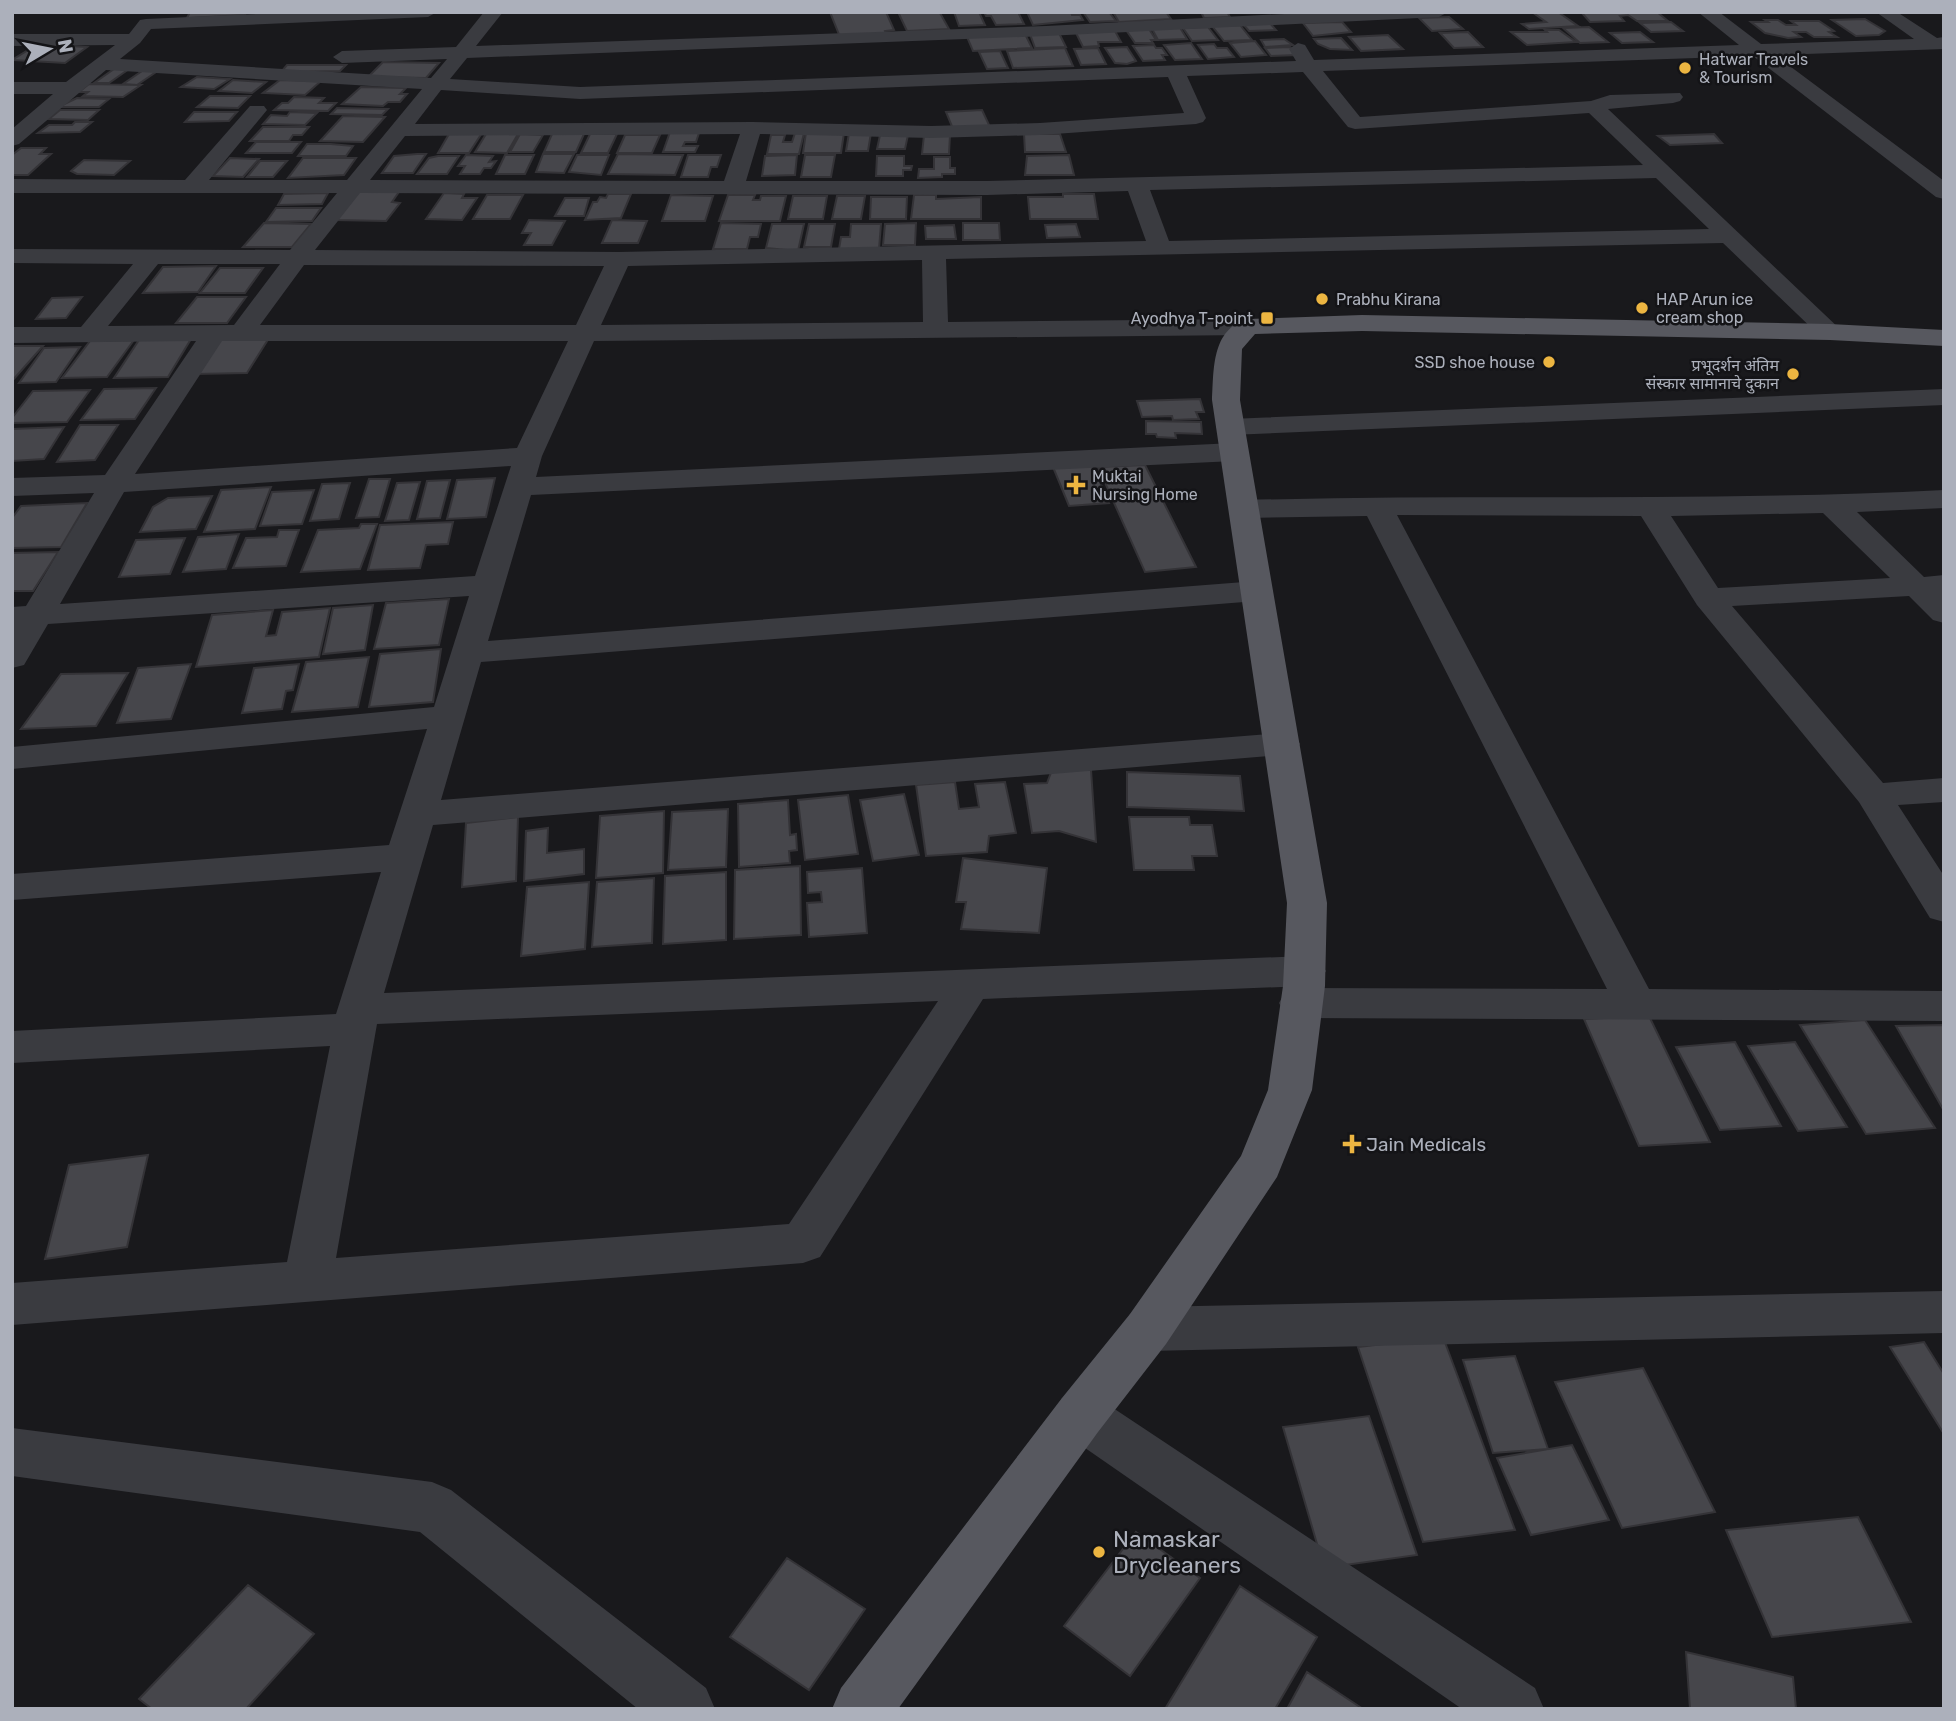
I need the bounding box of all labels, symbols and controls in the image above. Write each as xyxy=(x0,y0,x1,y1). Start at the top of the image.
north arrow xyxy=(14,14,84,84)
text: N xyxy=(53,37,78,55)
place label: Hatwar Travels & Tourism xyxy=(1699,50,1808,87)
marker: Hatwar Travels & Tourism xyxy=(1677,60,1693,76)
place label: Prabhu Kirana xyxy=(1336,290,1441,309)
place label: HAP Arun ice cream shop xyxy=(1656,290,1753,327)
marker: Prabhu Kirana xyxy=(1314,291,1330,307)
marker: HAP Arun ice cream shop xyxy=(1634,300,1650,316)
place label: Ayodhya T-point xyxy=(1131,309,1253,328)
marker: Ayodhya T-point xyxy=(1259,310,1275,326)
place label: SSD shoe house xyxy=(1415,353,1535,372)
marker: SSD shoe house xyxy=(1541,354,1557,370)
place label: प्रभूदर्शन अंतिम संस्कार सामानाचे दुकान xyxy=(1645,356,1780,394)
marker: प्रभूदर्शन अंतिम संस्कार सामानाचे दुकान xyxy=(1785,366,1801,382)
place label: Muktai Nursing Home xyxy=(1092,467,1198,504)
marker: Muktai Nursing Home xyxy=(1066,475,1086,495)
place label: Jain Medicals xyxy=(1366,1133,1486,1156)
marker: Jain Medicals xyxy=(1344,1136,1360,1152)
place label: Namaskar Drycleaners xyxy=(1113,1525,1241,1579)
marker: Namaskar Drycleaners xyxy=(1091,1544,1107,1560)

